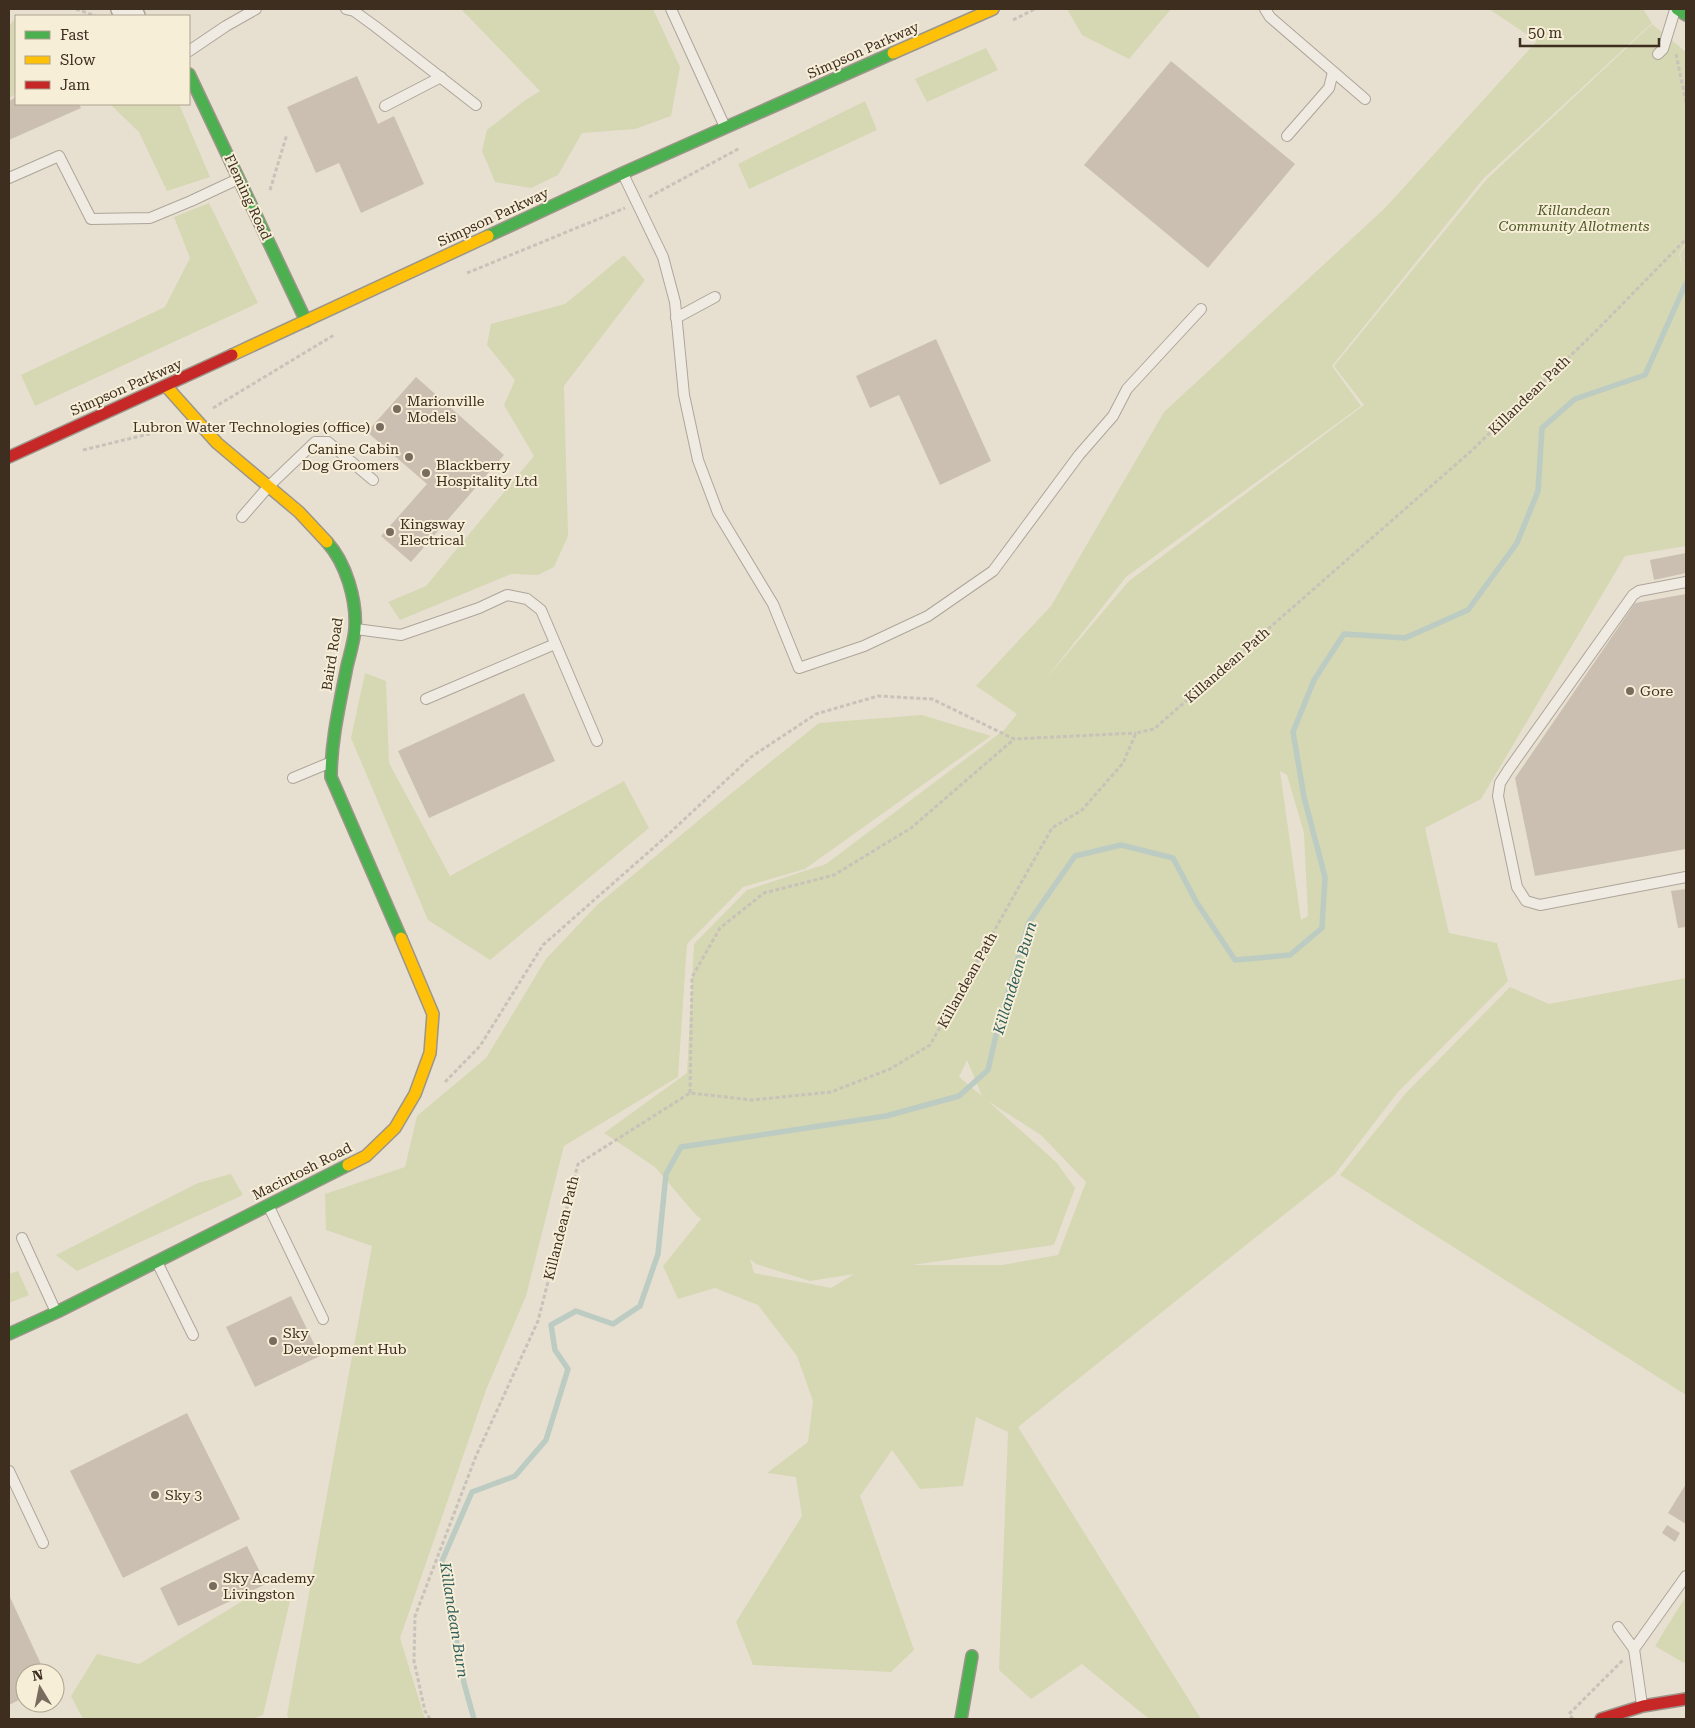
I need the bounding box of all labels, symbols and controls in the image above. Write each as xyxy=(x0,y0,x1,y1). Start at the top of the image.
legend xyxy=(15,15,190,105)
scale bar xyxy=(1520,15,1659,47)
street label: Simpson Parkway xyxy=(805,18,922,82)
text: 50 m xyxy=(1528,24,1563,42)
text: Fast xyxy=(60,26,90,44)
text: Slow xyxy=(60,51,96,69)
text: Jam xyxy=(60,76,90,94)
street label: Fleming Road xyxy=(221,152,275,242)
street label: Simpson Parkway xyxy=(435,184,552,250)
park label: Killandean Community Allotments xyxy=(1498,202,1650,234)
street label: Killandean Path xyxy=(1485,352,1573,438)
street label: Simpson Parkway xyxy=(68,355,185,419)
place label: Marionville Models xyxy=(407,393,485,425)
marker: Marionville Models xyxy=(391,403,403,415)
place label: Lubron Water Technologies (office) xyxy=(133,419,370,435)
marker: Lubron Water Technologies (office) xyxy=(374,421,386,433)
place label: Canine Cabin Dog Groomers xyxy=(301,441,399,473)
marker: Canine Cabin Dog Groomers xyxy=(403,451,415,463)
place label: Blackberry Hospitality Ltd xyxy=(436,457,538,489)
marker: Blackberry Hospitality Ltd xyxy=(420,467,432,479)
place label: Kingsway Electrical xyxy=(400,516,466,548)
marker: Kingsway Electrical xyxy=(384,526,396,538)
street label: Baird Road xyxy=(318,616,346,692)
street label: Killandean Path xyxy=(1181,624,1273,706)
place label: Gore xyxy=(1640,683,1673,699)
marker: Gore xyxy=(1624,685,1636,697)
water label: Killandean Burn xyxy=(989,920,1041,1037)
street label: Killandean Path xyxy=(934,929,1000,1031)
street label: Macintosh Road xyxy=(250,1139,354,1203)
street label: Killandean Path xyxy=(540,1174,582,1282)
place label: Sky Development Hub xyxy=(283,1325,407,1357)
marker: Sky Development Hub xyxy=(267,1335,279,1347)
place label: Sky 3 xyxy=(165,1487,202,1503)
marker: Sky 3 xyxy=(149,1489,161,1501)
water label: Killandean Burn xyxy=(436,1560,472,1679)
place label: Sky Academy Livingston xyxy=(223,1570,316,1602)
marker: Sky Academy Livingston xyxy=(207,1580,219,1592)
north arrow xyxy=(15,1663,65,1713)
text: N xyxy=(31,1666,45,1684)

